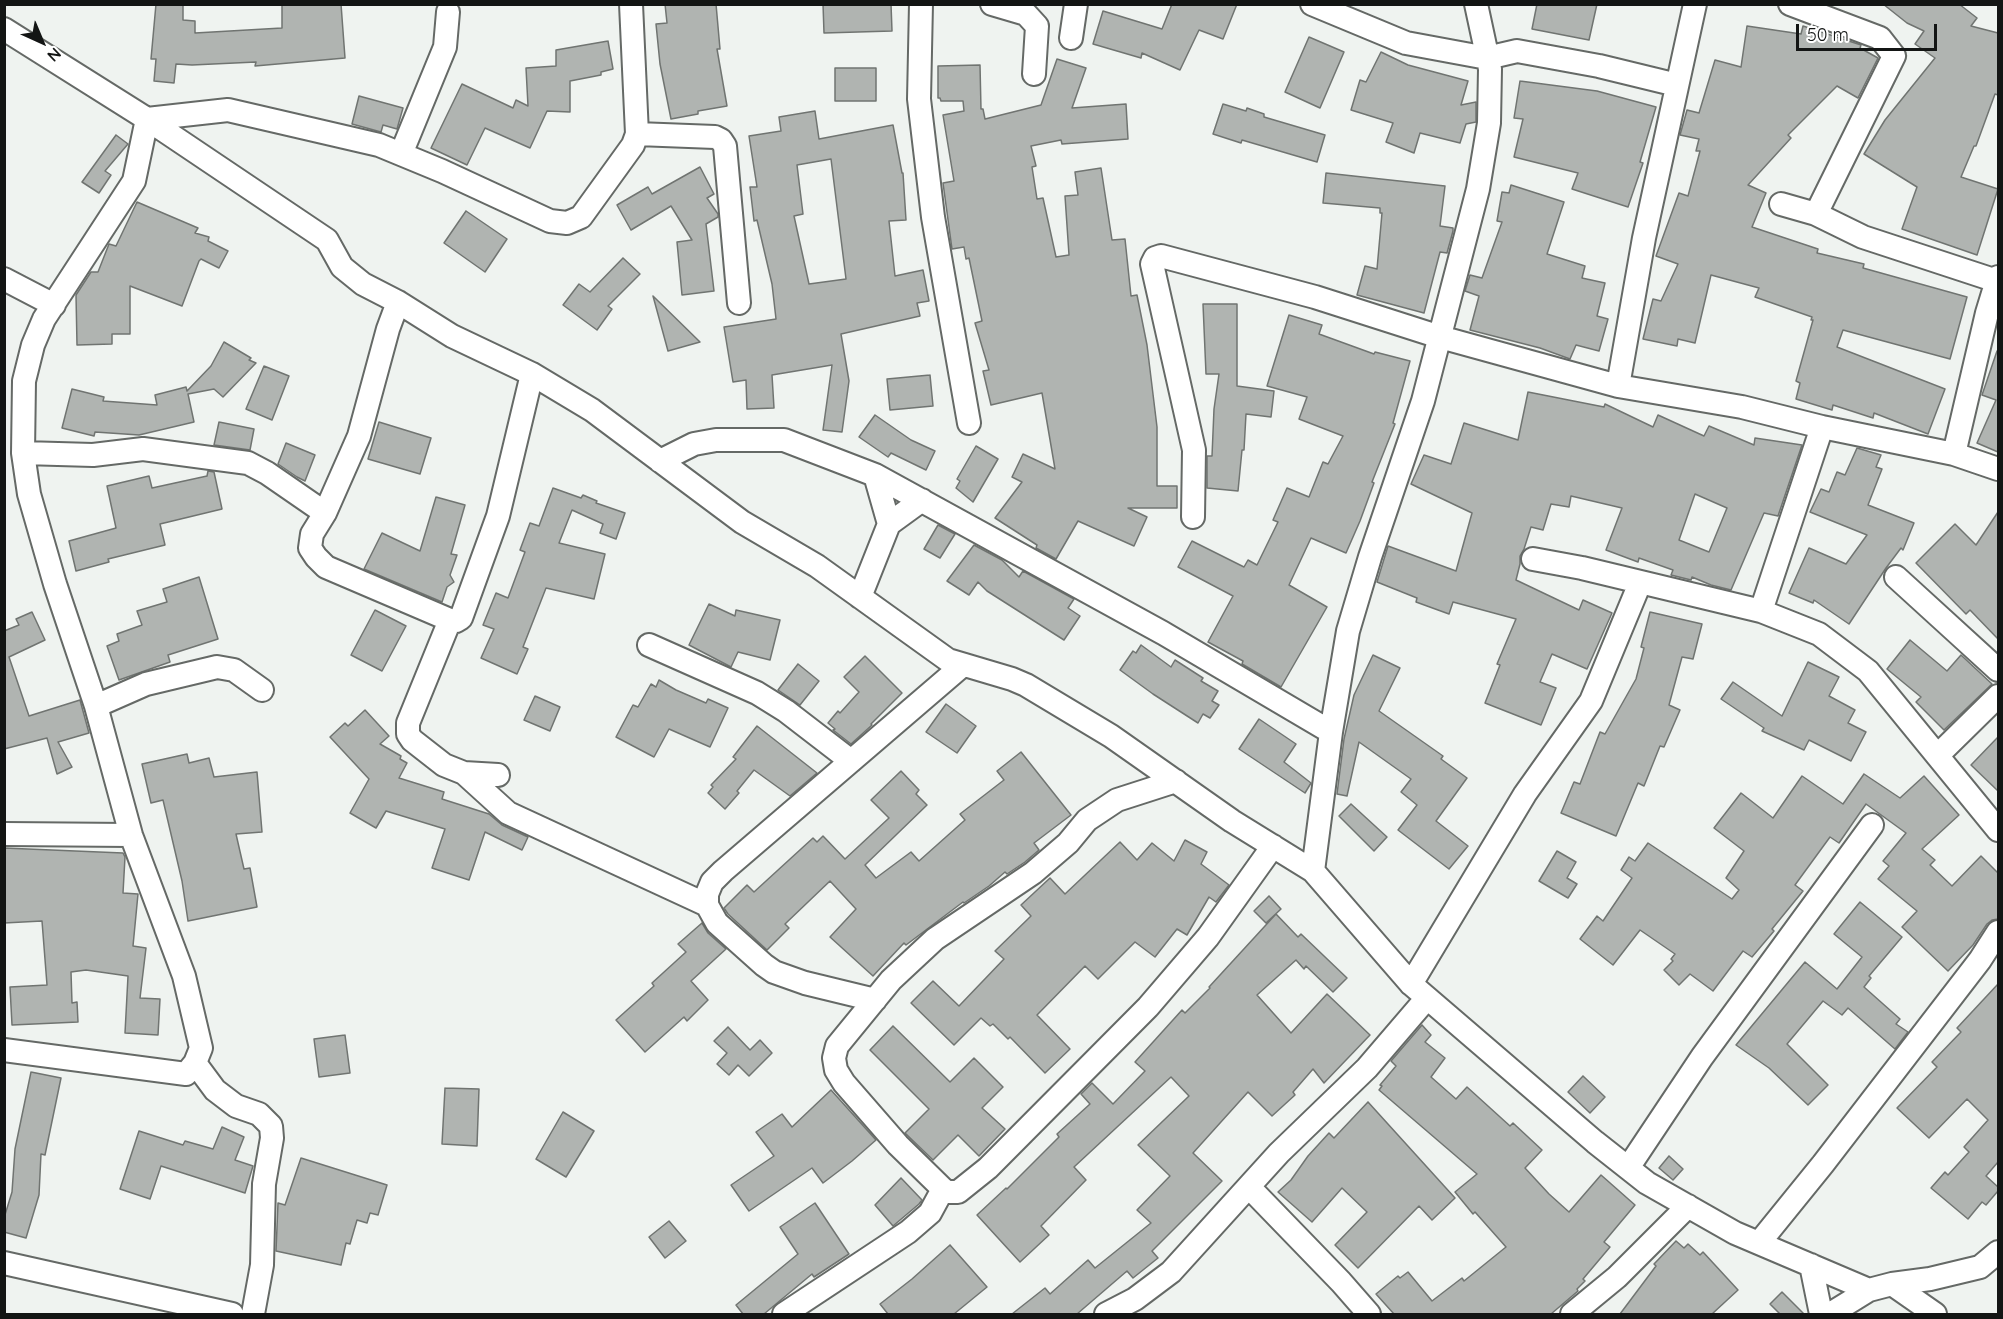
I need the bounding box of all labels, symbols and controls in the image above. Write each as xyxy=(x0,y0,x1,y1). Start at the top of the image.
north arrow xyxy=(12,12,72,72)
scale bar xyxy=(1799,12,1940,50)
text: 50 m xyxy=(1807,23,1849,46)
text: N xyxy=(43,44,66,66)

